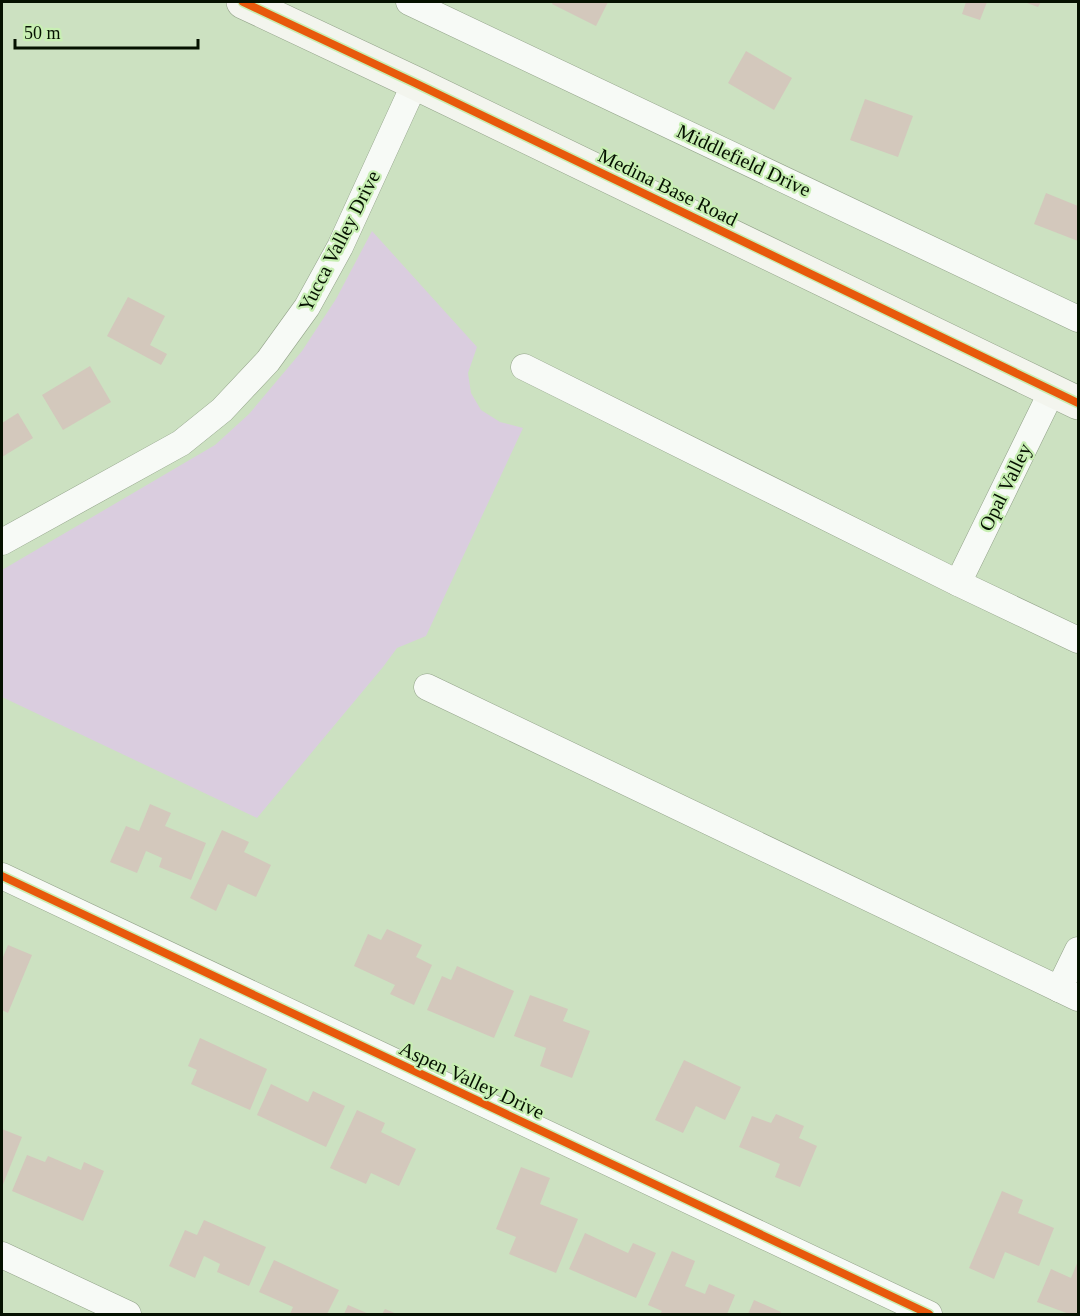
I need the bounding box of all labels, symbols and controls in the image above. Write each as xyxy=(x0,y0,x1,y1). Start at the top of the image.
scale bar xyxy=(15,12,198,50)
text: 50 m xyxy=(24,23,61,43)
street label: Middlefield Drive xyxy=(674,119,814,201)
street label: Medina Base Road xyxy=(595,144,741,230)
street label: Yucca Valley Drive xyxy=(294,167,385,316)
street label: Opal Valley xyxy=(974,440,1037,535)
street label: Aspen Valley Drive xyxy=(396,1037,548,1124)

